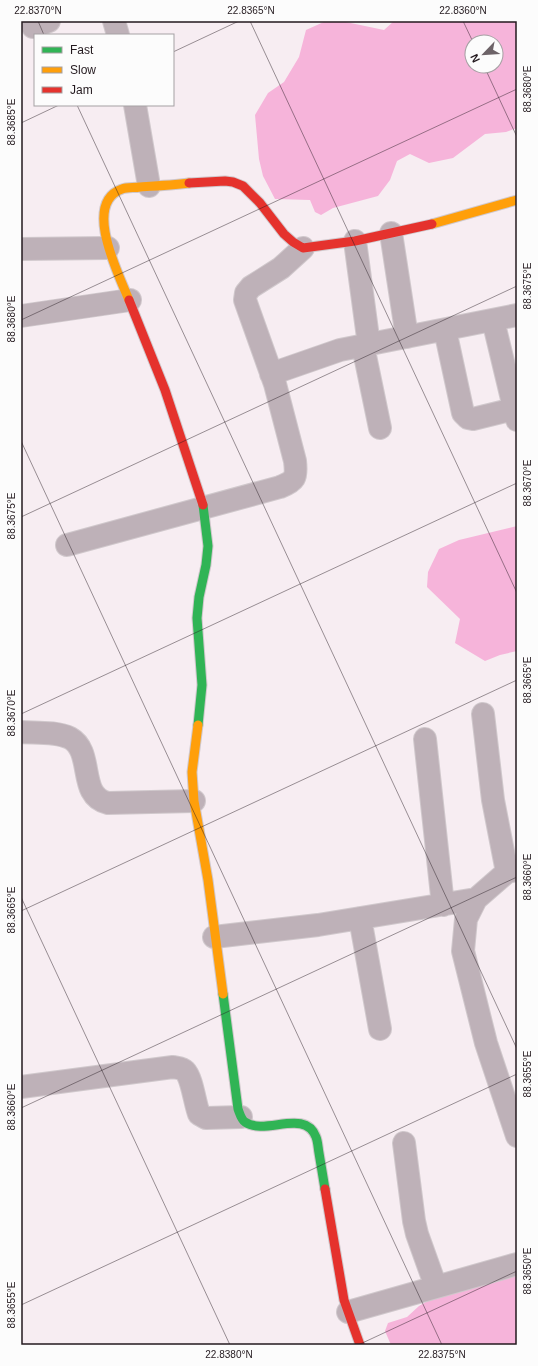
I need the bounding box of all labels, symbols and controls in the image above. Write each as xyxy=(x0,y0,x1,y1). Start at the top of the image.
text: 22.8370°N xyxy=(14,5,62,16)
text: 22.8365°N xyxy=(227,5,275,16)
text: 22.8360°N xyxy=(439,5,487,16)
legend xyxy=(34,34,174,106)
north arrow xyxy=(464,34,504,74)
text: Fast xyxy=(70,43,94,57)
text: N xyxy=(468,52,482,64)
text: Slow xyxy=(70,63,96,77)
text: 88.3680°E xyxy=(522,65,533,112)
text: Jam xyxy=(70,83,93,97)
text: 88.3685°E xyxy=(6,98,17,145)
text: 88.3675°E xyxy=(522,262,533,309)
text: 88.3680°E xyxy=(6,295,17,342)
text: 88.3670°E xyxy=(522,459,533,506)
text: 88.3675°E xyxy=(6,492,17,539)
text: 88.3665°E xyxy=(522,656,533,703)
text: 88.3670°E xyxy=(6,689,17,736)
text: 88.3660°E xyxy=(522,853,533,900)
text: 88.3665°E xyxy=(6,886,17,933)
text: 88.3655°E xyxy=(522,1050,533,1097)
text: 88.3660°E xyxy=(6,1083,17,1130)
text: 88.3650°E xyxy=(522,1247,533,1294)
text: 88.3655°E xyxy=(6,1281,17,1328)
text: 22.8380°N xyxy=(205,1349,253,1360)
text: 22.8375°N xyxy=(418,1349,466,1360)

